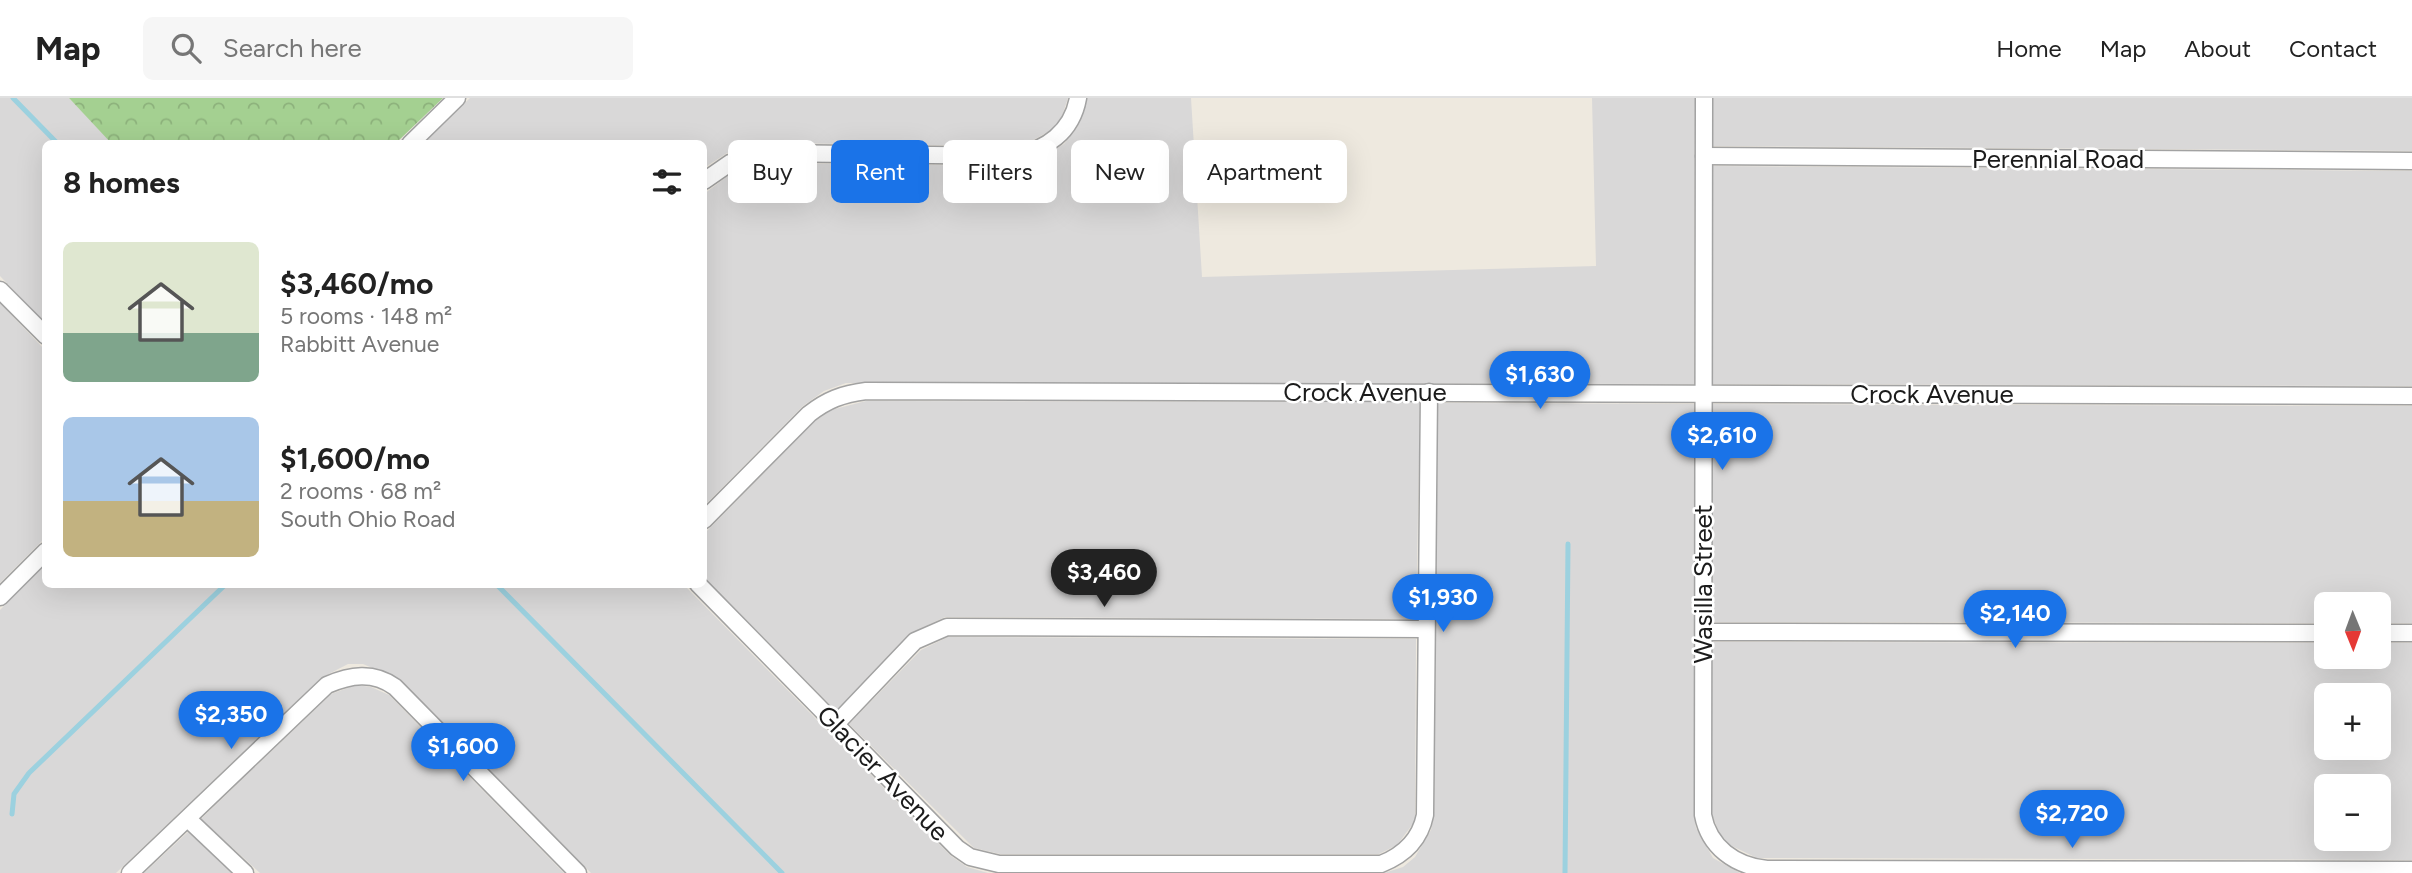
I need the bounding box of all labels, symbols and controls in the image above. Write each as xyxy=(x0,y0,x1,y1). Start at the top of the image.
search box xyxy=(143,17,633,80)
text: Map xyxy=(35,29,101,68)
icon: search xyxy=(167,29,205,67)
text: Search here xyxy=(223,32,362,64)
text: Home xyxy=(1996,34,2062,63)
text: Map xyxy=(2100,34,2146,63)
text: About xyxy=(2184,34,2251,63)
text: Contact xyxy=(2289,34,2377,63)
chip: Buy xyxy=(728,140,817,203)
chip: Rent xyxy=(831,140,929,203)
chip: Filters xyxy=(943,140,1057,203)
chip: New xyxy=(1071,140,1169,203)
chip: Apartment xyxy=(1183,140,1347,203)
street label: Perennial Road xyxy=(1972,143,2144,175)
icon: filters xyxy=(648,163,686,201)
text: 8 homes xyxy=(63,164,180,201)
text: $3,460/mo xyxy=(280,265,433,302)
icon: home xyxy=(119,270,203,354)
text: 5 rooms · 148 m² xyxy=(280,302,452,330)
text: Rabbitt Avenue xyxy=(280,330,439,358)
pin: $1,630 xyxy=(1483,352,1597,411)
text: $1,630 xyxy=(1505,360,1575,388)
street label: Crock Avenue xyxy=(1283,376,1447,408)
street label: Crock Avenue xyxy=(1850,378,2014,410)
pin: $2,610 xyxy=(1665,412,1779,472)
text: $2,610 xyxy=(1687,421,1757,449)
text: $1,600/mo xyxy=(280,440,430,477)
icon: home xyxy=(119,445,203,529)
text: 2 rooms · 68 m² xyxy=(280,477,441,505)
street label: Wasilla Street xyxy=(1687,504,1719,664)
text: South Ohio Road xyxy=(280,505,456,533)
pin: $3,460 xyxy=(1047,550,1161,609)
text: $3,460 xyxy=(1067,558,1141,586)
pin: $1,930 xyxy=(1386,574,1500,634)
text: $1,930 xyxy=(1408,583,1478,611)
pin: $2,140 xyxy=(1958,590,2072,650)
north arrow xyxy=(2314,592,2390,668)
map controls xyxy=(2314,592,2391,851)
text: $2,140 xyxy=(1979,599,2051,627)
button: + xyxy=(2314,683,2391,760)
pin: $2,350 xyxy=(174,692,288,751)
street label: Glacier Avenue xyxy=(810,699,956,847)
text: $2,350 xyxy=(194,700,268,728)
pin: $1,600 xyxy=(406,724,520,783)
text: $1,600 xyxy=(427,732,499,760)
button: − xyxy=(2314,774,2391,851)
pin: $2,720 xyxy=(2015,790,2129,850)
text: $2,720 xyxy=(2036,799,2108,827)

